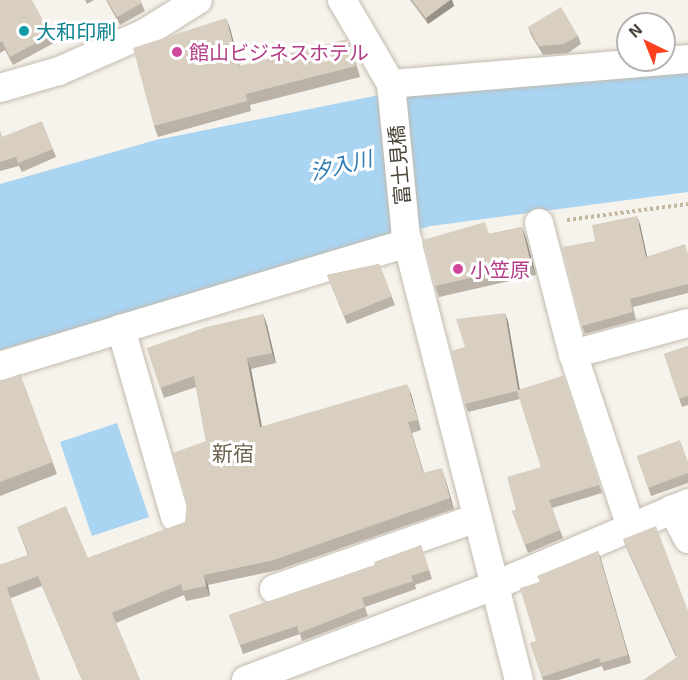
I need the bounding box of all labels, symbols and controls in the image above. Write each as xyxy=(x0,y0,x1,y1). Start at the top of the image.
north arrow xyxy=(616,12,676,72)
place label: 大和印刷 xyxy=(36,19,116,43)
text: N xyxy=(624,19,645,41)
marker: 大和印刷 xyxy=(17,24,31,38)
place label: 館山ビジネスホテル xyxy=(189,40,369,64)
marker: 館山ビジネスホテル xyxy=(170,45,184,59)
street label: 富士見橋 xyxy=(384,124,414,206)
water label: 汐入川 xyxy=(307,145,375,185)
place label: 小笠原 xyxy=(470,257,530,281)
marker: 小笠原 xyxy=(451,262,465,276)
district label: 新宿 xyxy=(212,440,254,466)

